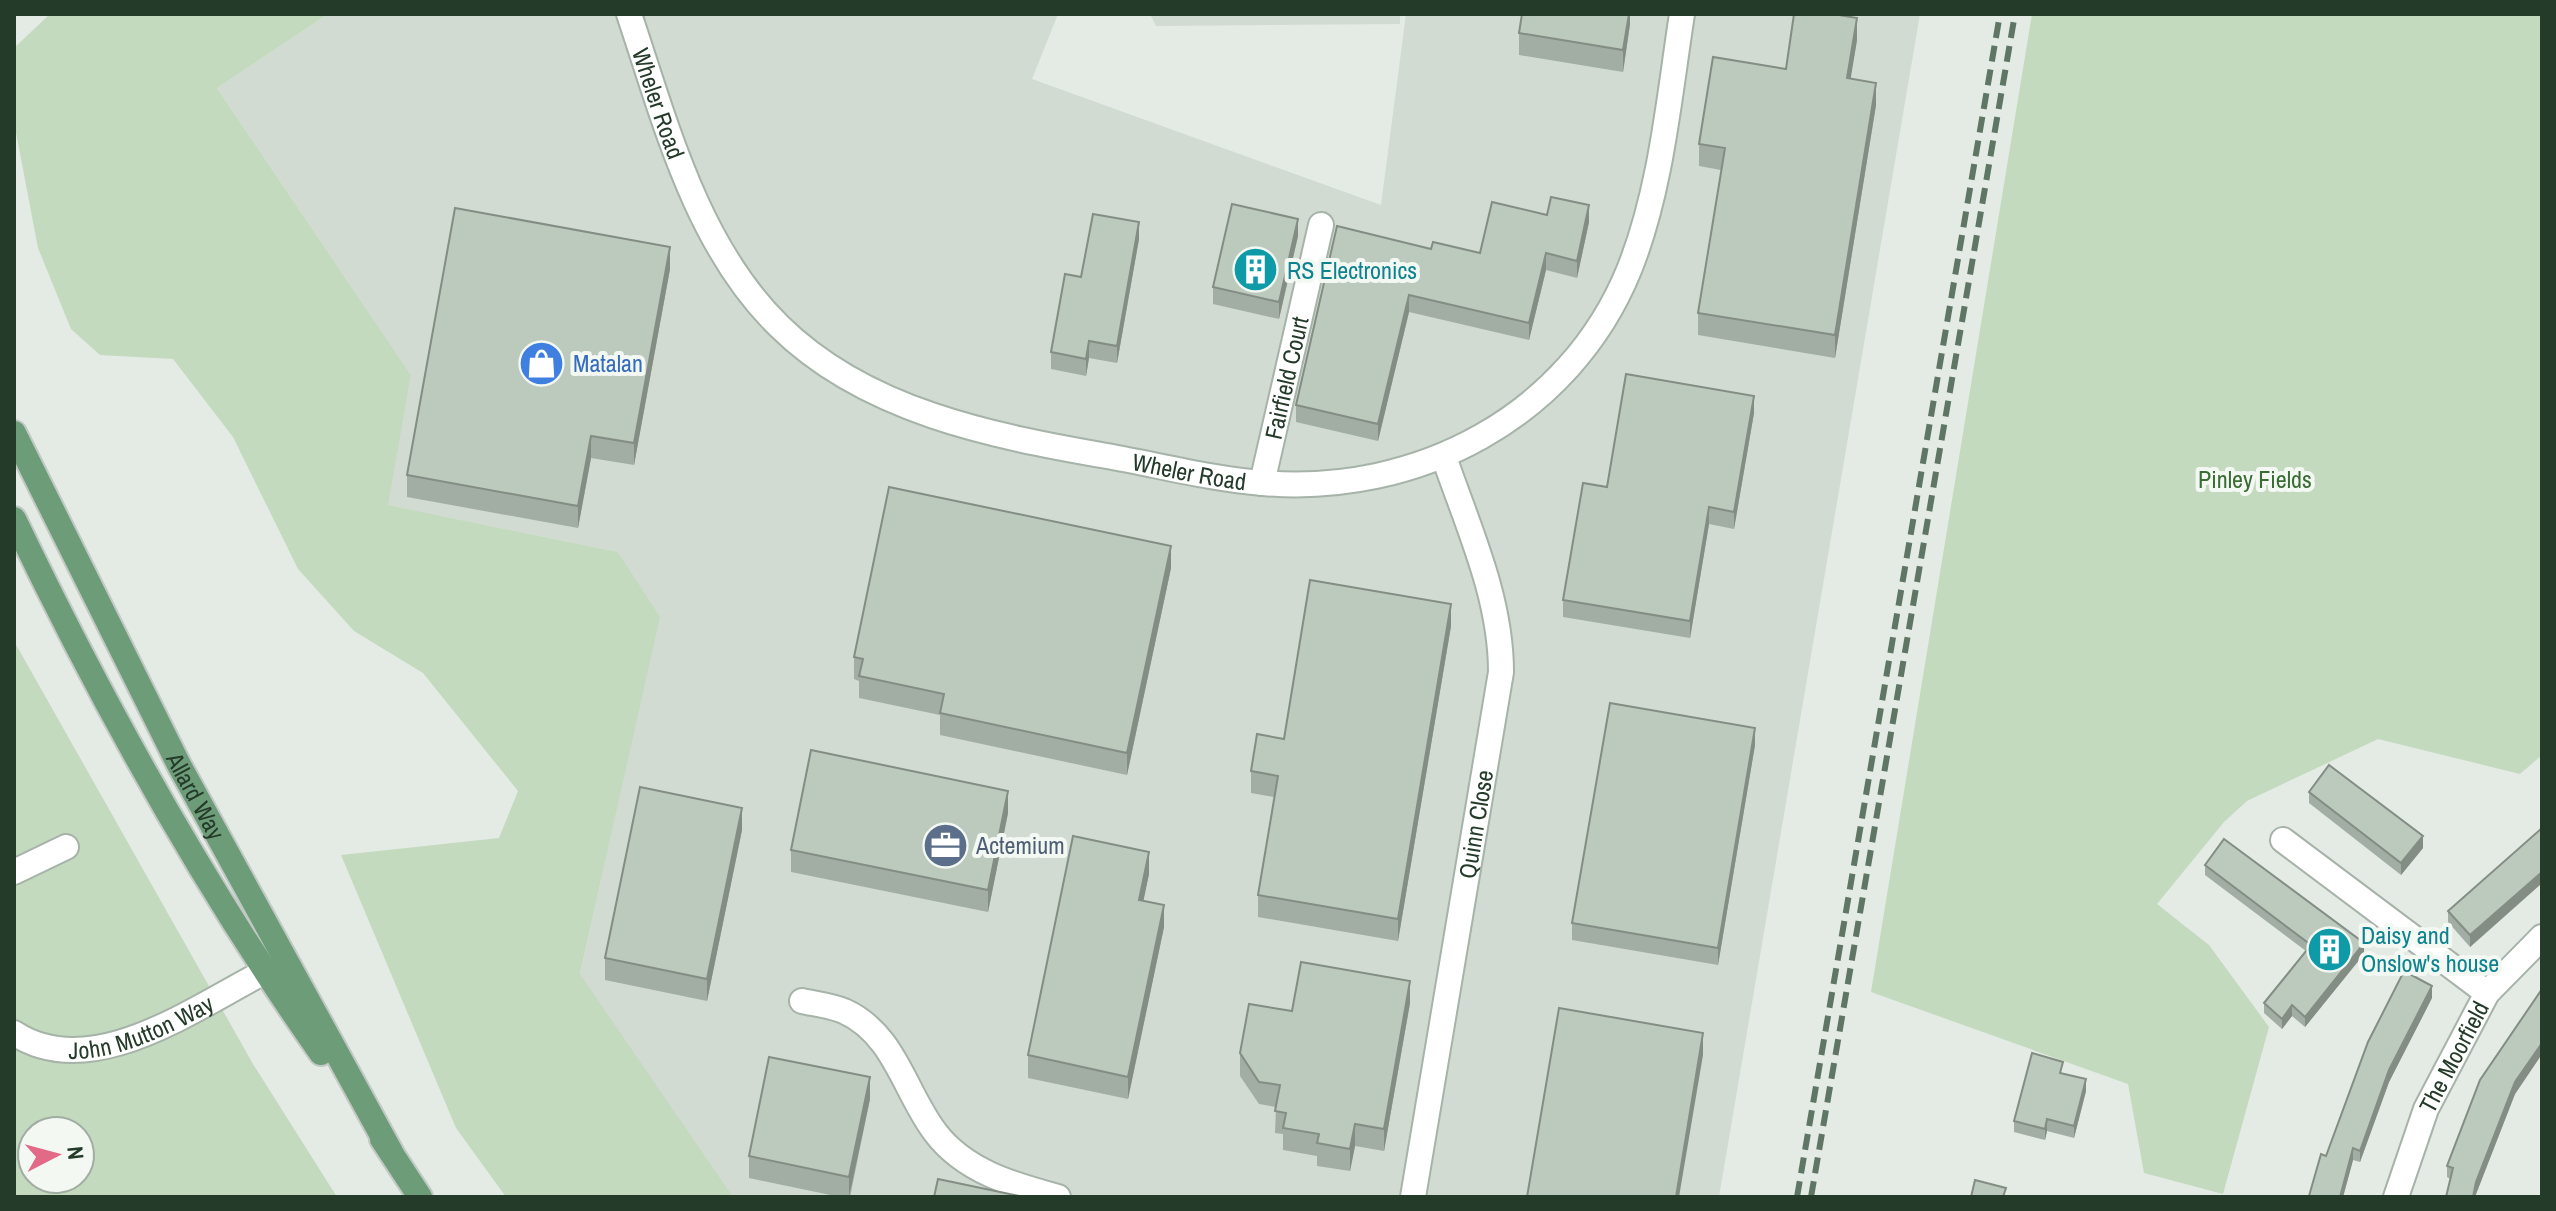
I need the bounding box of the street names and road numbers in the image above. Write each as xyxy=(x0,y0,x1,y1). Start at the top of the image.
street label: Wheler Road xyxy=(625,44,692,163)
street label: Fairfield Court xyxy=(1257,313,1316,442)
street label: Wheler Road xyxy=(1130,445,1248,497)
street label: Allard Way xyxy=(159,746,233,845)
street label: Quinn Close xyxy=(1451,768,1500,881)
street label: John Mutton Way xyxy=(68,987,219,1066)
street label: The Moorfield xyxy=(2411,996,2496,1118)

